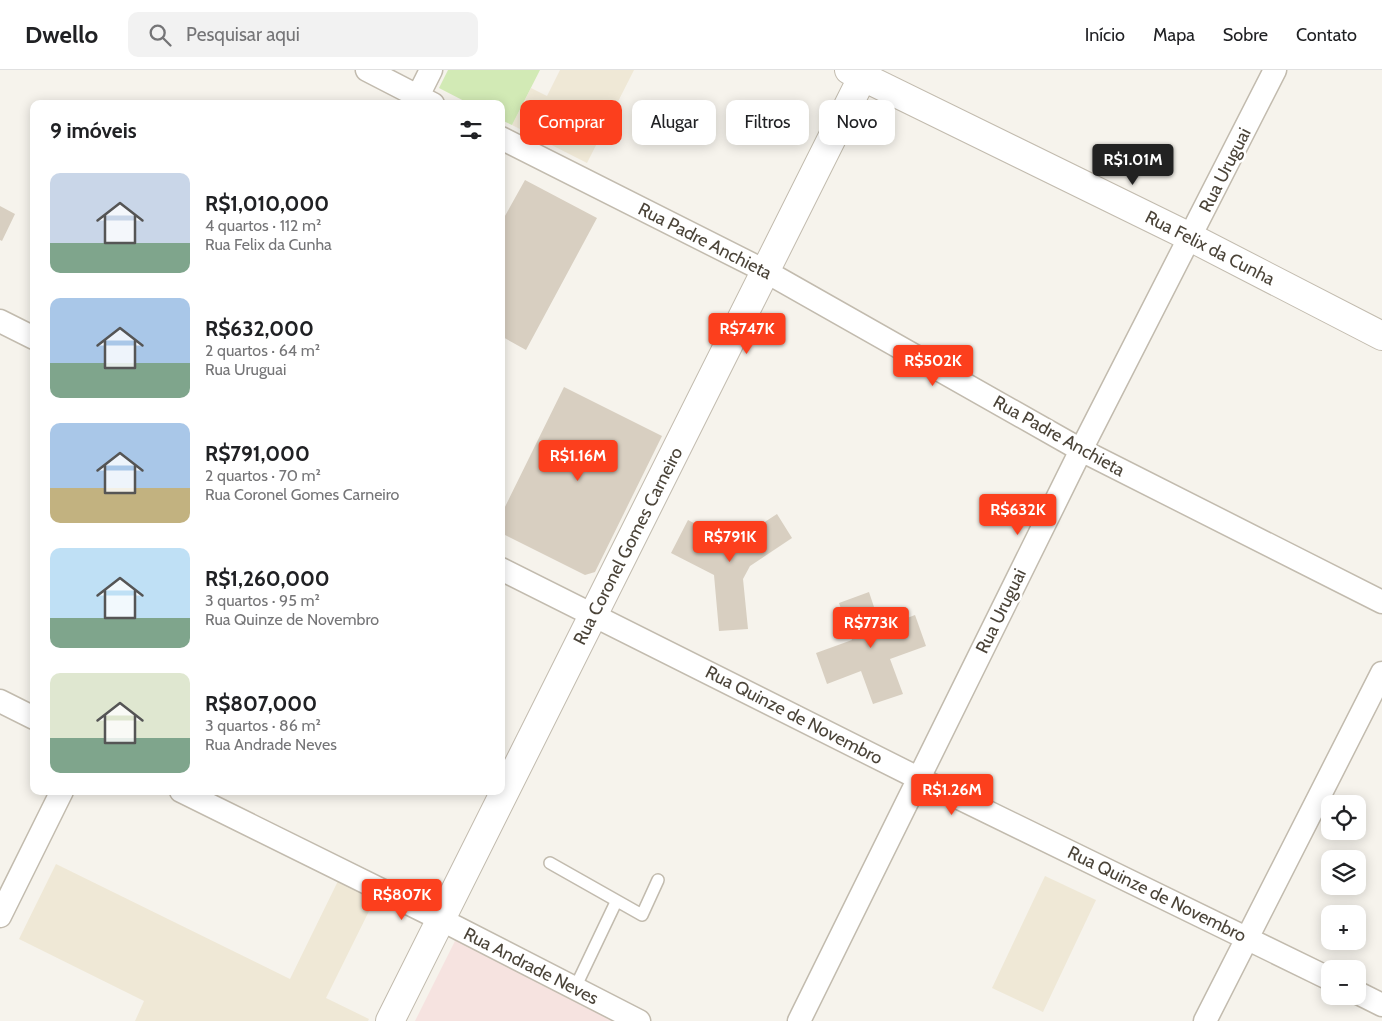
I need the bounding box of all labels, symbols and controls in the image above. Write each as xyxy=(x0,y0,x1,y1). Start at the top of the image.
search box xyxy=(128,12,478,57)
text: Dwello xyxy=(25,20,98,49)
icon: search xyxy=(146,21,174,49)
text: Pesquisar aqui xyxy=(186,23,300,46)
text: Início xyxy=(1085,24,1125,46)
text: Mapa xyxy=(1153,24,1195,46)
text: Sobre xyxy=(1223,24,1268,46)
text: Contato xyxy=(1296,24,1357,46)
chip: Comprar xyxy=(520,100,622,145)
chip: Alugar xyxy=(632,100,716,145)
chip: Filtros xyxy=(726,100,809,145)
chip: Novo xyxy=(819,100,895,145)
icon: filters xyxy=(457,116,485,144)
text: 9 imóveis xyxy=(50,118,137,143)
street label: Rua Uruguai xyxy=(1194,124,1256,216)
pin: R$1.01M xyxy=(1087,144,1179,186)
text: R$1.01M xyxy=(1103,150,1163,169)
text: R$1,010,000 xyxy=(205,191,329,216)
icon: home xyxy=(90,193,150,253)
street label: Rua Padre Anchieta xyxy=(635,198,776,284)
street label: Rua Felix da Cunha xyxy=(1141,206,1279,290)
text: 4 quartos · 112 m² xyxy=(205,216,321,235)
text: Rua Felix da Cunha xyxy=(205,235,332,254)
pin: R$747K xyxy=(706,312,788,355)
text: R$632,000 xyxy=(205,316,314,341)
icon: home xyxy=(90,318,150,378)
text: R$747K xyxy=(719,319,775,338)
text: 2 quartos · 64 m² xyxy=(205,341,320,360)
pin: R$502K xyxy=(892,344,974,387)
text: R$502K xyxy=(904,351,962,370)
text: Rua Uruguai xyxy=(205,360,286,379)
street label: Rua Padre Anchieta xyxy=(989,391,1129,481)
pin: R$1.16M xyxy=(532,440,624,482)
text: R$791,000 xyxy=(205,441,310,466)
icon: home xyxy=(90,443,150,503)
street label: Rua Coronel Gomes Carneiro xyxy=(569,443,687,648)
text: R$1.16M xyxy=(550,446,606,465)
text: 2 quartos · 70 m² xyxy=(205,466,321,485)
text: Rua Coronel Gomes Carneiro xyxy=(205,485,399,504)
pin: R$632K xyxy=(977,494,1059,536)
text: R$632K xyxy=(990,500,1046,519)
pin: R$791K xyxy=(689,520,771,563)
text: R$791K xyxy=(704,527,756,546)
street label: Rua Uruguai xyxy=(971,565,1031,657)
text: R$1,260,000 xyxy=(205,566,330,591)
icon: home xyxy=(90,568,150,628)
text: 3 quartos · 95 m² xyxy=(205,591,320,610)
pin: R$773K xyxy=(830,606,912,649)
text: Rua Quinze de Novembro xyxy=(205,610,379,629)
text: R$773K xyxy=(844,613,898,632)
street label: Rua Quinze de Novembro xyxy=(702,661,886,769)
text: R$807,000 xyxy=(205,691,317,716)
icon: home xyxy=(90,693,150,753)
text: 3 quartos · 86 m² xyxy=(205,716,321,735)
text: Rua Andrade Neves xyxy=(205,735,337,754)
pin: R$1.26M xyxy=(906,774,998,816)
text: R$1.26M xyxy=(922,780,982,799)
map controls xyxy=(1321,795,1366,1005)
button: locate xyxy=(1321,795,1366,840)
street label: Rua Quinze de Novembro xyxy=(1064,841,1250,947)
button: layers xyxy=(1321,850,1366,895)
pin: R$807K xyxy=(361,878,443,921)
text: R$807K xyxy=(373,885,431,904)
button: + xyxy=(1321,905,1366,950)
street label: Rua Andrade Neves xyxy=(460,923,602,1009)
button: − xyxy=(1321,960,1366,1005)

